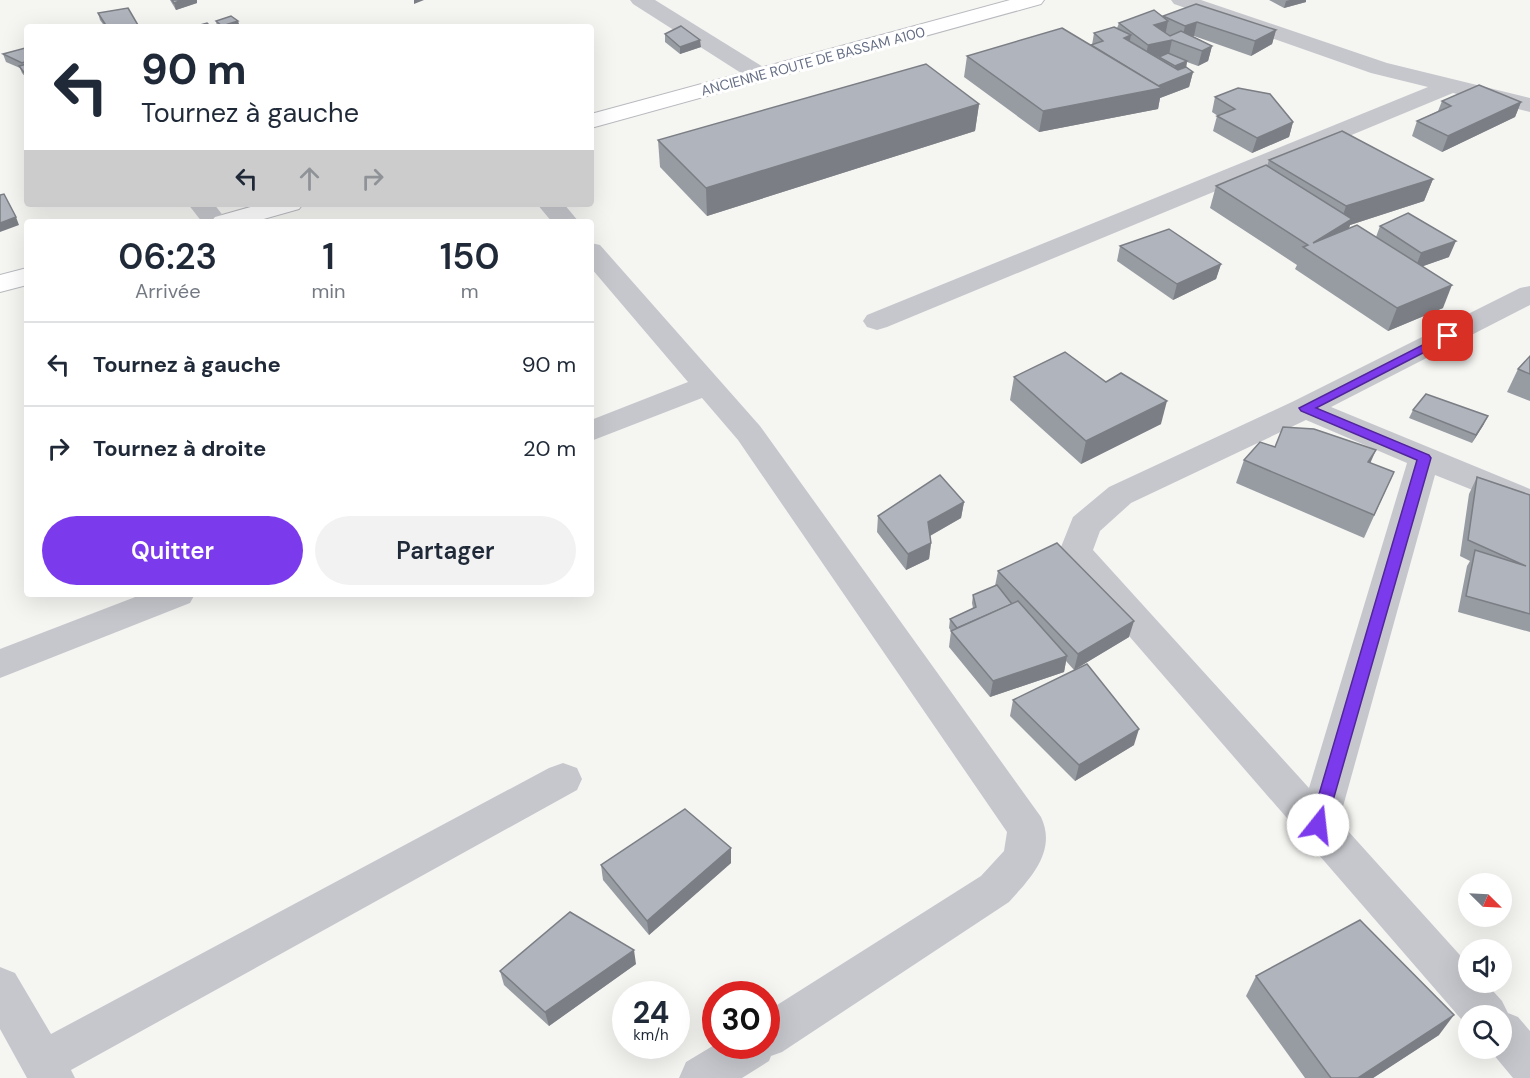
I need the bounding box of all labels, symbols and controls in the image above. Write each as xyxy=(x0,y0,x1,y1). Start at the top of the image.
street label: ANCIENNE ROUTE DE BASSAM A100 xyxy=(699,22,927,100)
text: 90 m xyxy=(141,42,247,97)
icon: left xyxy=(42,48,120,126)
text: Tournez à gauche xyxy=(141,95,359,130)
icon: left xyxy=(230,162,263,195)
icon: ahead xyxy=(293,162,326,195)
icon: right xyxy=(356,162,389,195)
text: 06:23 xyxy=(118,233,217,280)
text: 1 xyxy=(322,233,335,280)
text: 150 xyxy=(440,233,500,280)
text: Arrivée xyxy=(135,278,201,304)
text: min xyxy=(311,278,346,304)
text: m xyxy=(461,278,479,304)
pin xyxy=(1422,310,1473,361)
icon: arrive xyxy=(1431,319,1464,352)
icon: left xyxy=(42,348,75,381)
text: Tournez à gauche xyxy=(93,350,281,379)
text: 90 m xyxy=(522,350,576,379)
icon: right xyxy=(42,432,75,465)
text: Tournez à droite xyxy=(93,434,266,463)
text: 20 m xyxy=(523,434,576,463)
button: Quitter xyxy=(42,516,303,585)
button: Partager xyxy=(315,516,576,585)
position arrow xyxy=(1286,793,1350,857)
north arrow xyxy=(1458,873,1512,927)
map controls xyxy=(1458,873,1512,1059)
button: sound xyxy=(1458,939,1512,993)
speed limit sign: 30 xyxy=(702,981,780,1059)
text: 24 xyxy=(633,993,669,1032)
button: search xyxy=(1458,1005,1512,1059)
text: km/h xyxy=(633,1025,669,1045)

